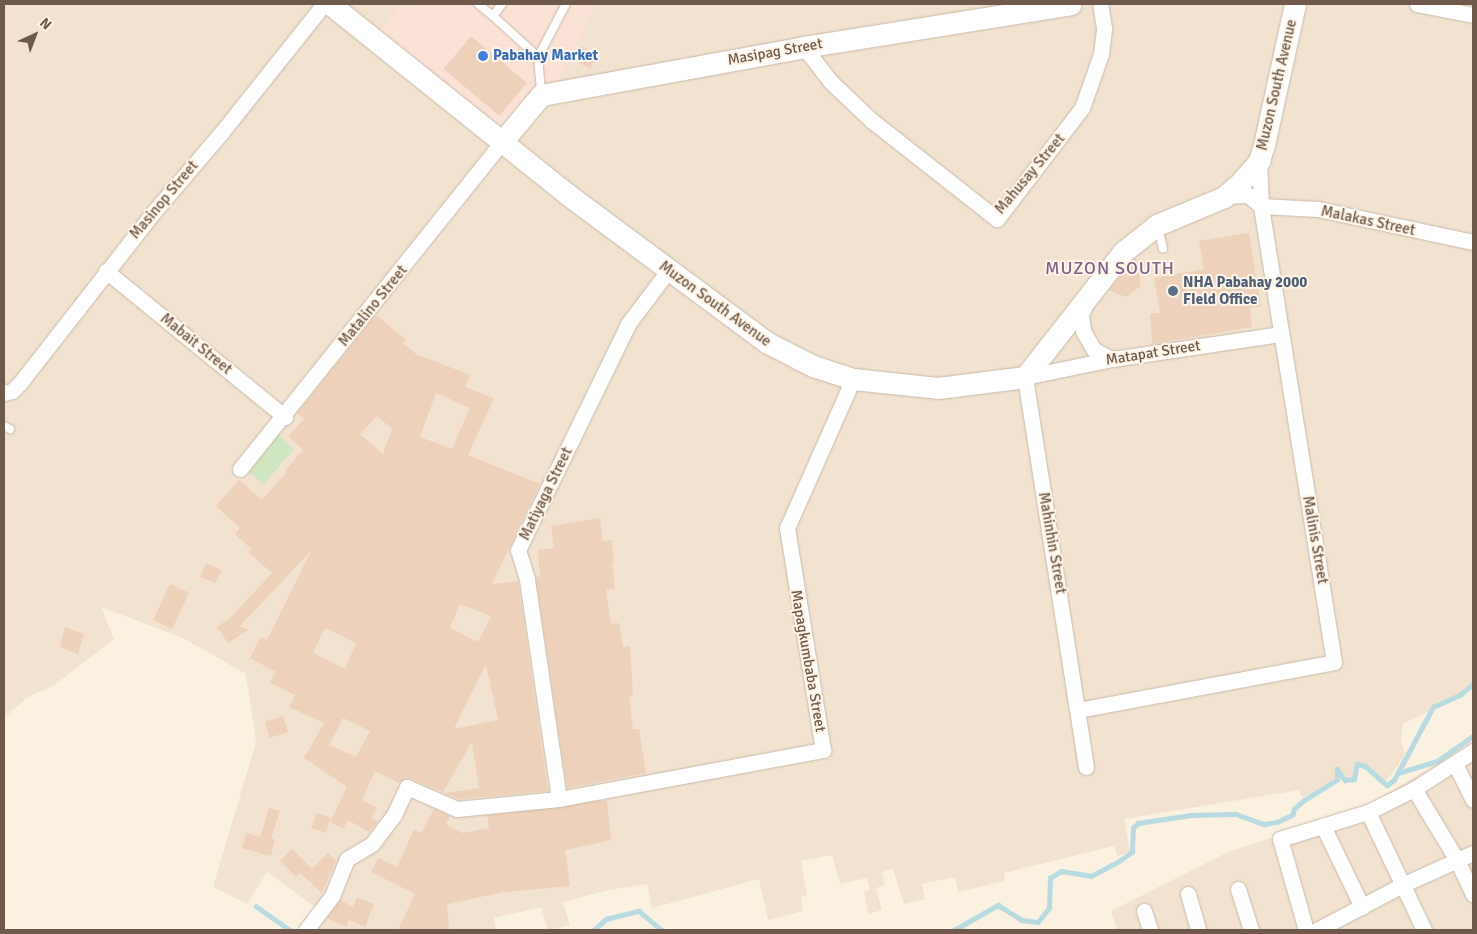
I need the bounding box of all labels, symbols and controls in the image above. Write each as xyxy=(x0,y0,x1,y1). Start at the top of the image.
north arrow xyxy=(10,10,60,60)
text: N xyxy=(36,14,55,33)
street label: Muzon South Avenue xyxy=(1253,18,1301,152)
street label: Masipag Street xyxy=(726,35,824,69)
place label: Pabahay Market xyxy=(493,47,598,65)
marker: Pabahay Market xyxy=(477,50,489,62)
street label: Mahusay Street xyxy=(991,130,1069,218)
street label: Masinop Street xyxy=(126,157,202,243)
street label: Malakas Street xyxy=(1319,202,1417,240)
street label: Muzon South Avenue xyxy=(655,257,775,351)
district label: MUZON SOUTH xyxy=(1044,257,1176,279)
street label: Matalino Street xyxy=(335,262,411,350)
place label: NHA Pabahay 2000 FIeld Office xyxy=(1183,273,1307,308)
marker: NHA Pabahay 2000 FIeld Office xyxy=(1167,285,1179,297)
street label: Mabait Street xyxy=(157,310,235,378)
street label: Matapat Street xyxy=(1104,337,1202,369)
street label: Matiyaga Street xyxy=(516,445,576,543)
street label: Mahinhin Street xyxy=(1034,491,1070,595)
street label: Malinis Street xyxy=(1298,494,1332,586)
street label: Mapagkumbaba Street xyxy=(787,589,829,733)

